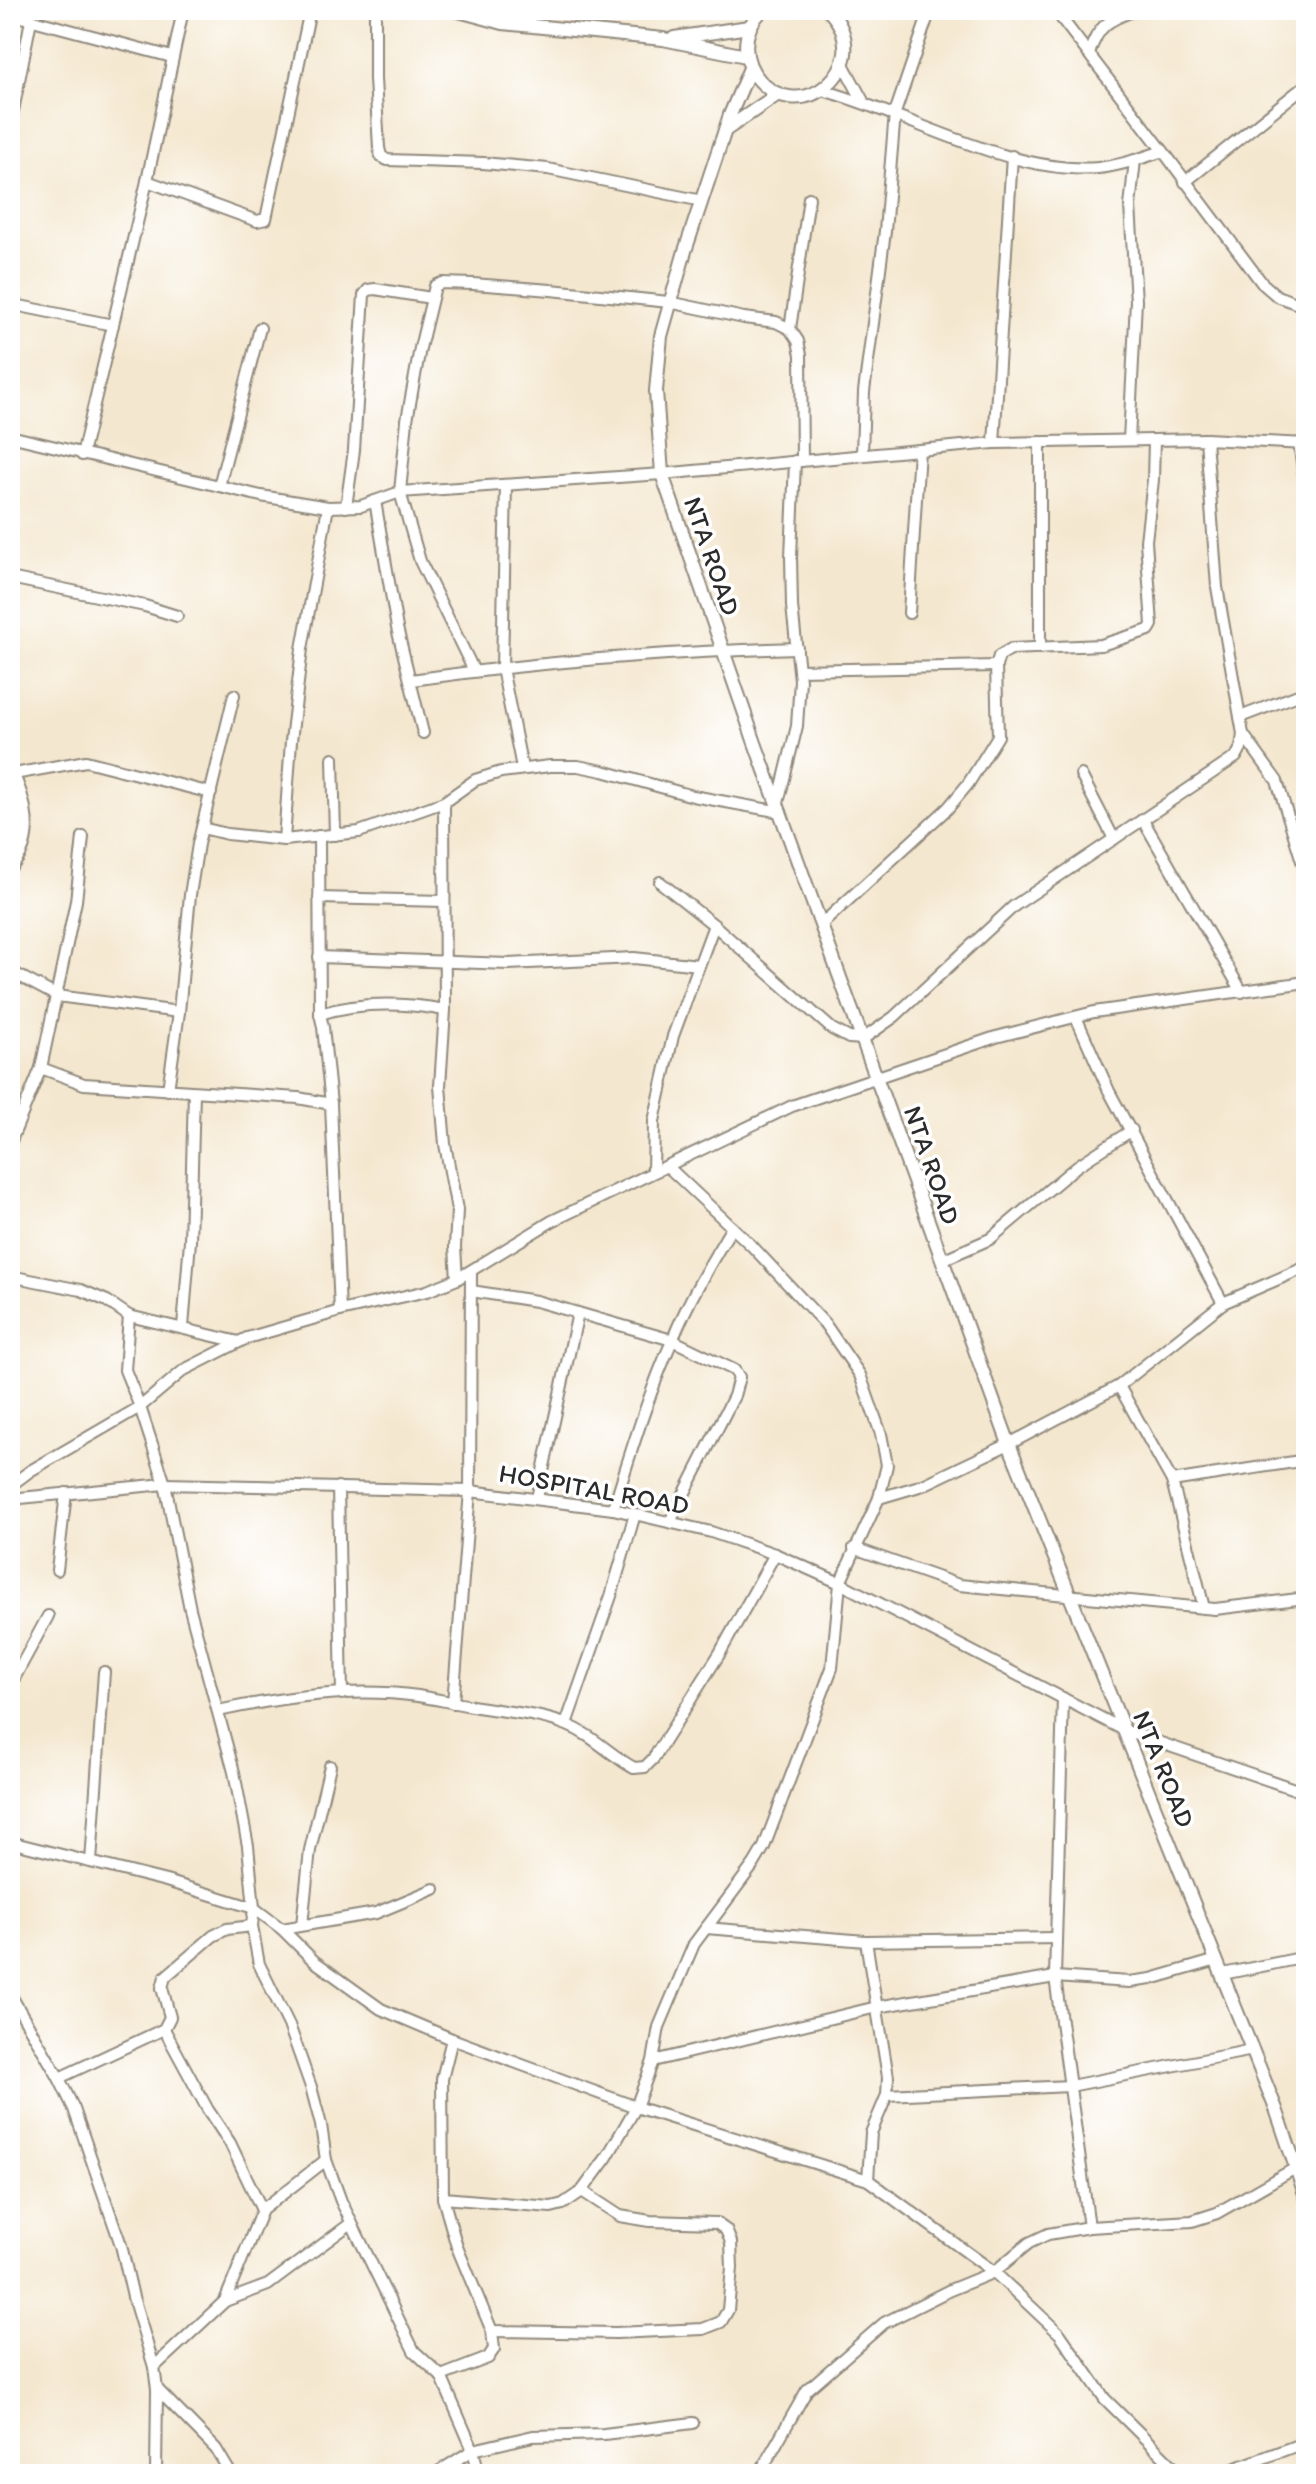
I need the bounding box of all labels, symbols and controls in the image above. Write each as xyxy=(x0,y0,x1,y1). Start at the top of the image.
street label: NTA ROAD xyxy=(677,493,747,619)
street label: NTA ROAD xyxy=(897,1102,967,1228)
street label: HOSPITAL ROAD xyxy=(497,1457,691,1521)
street label: NTA ROAD xyxy=(1126,1706,1202,1832)

